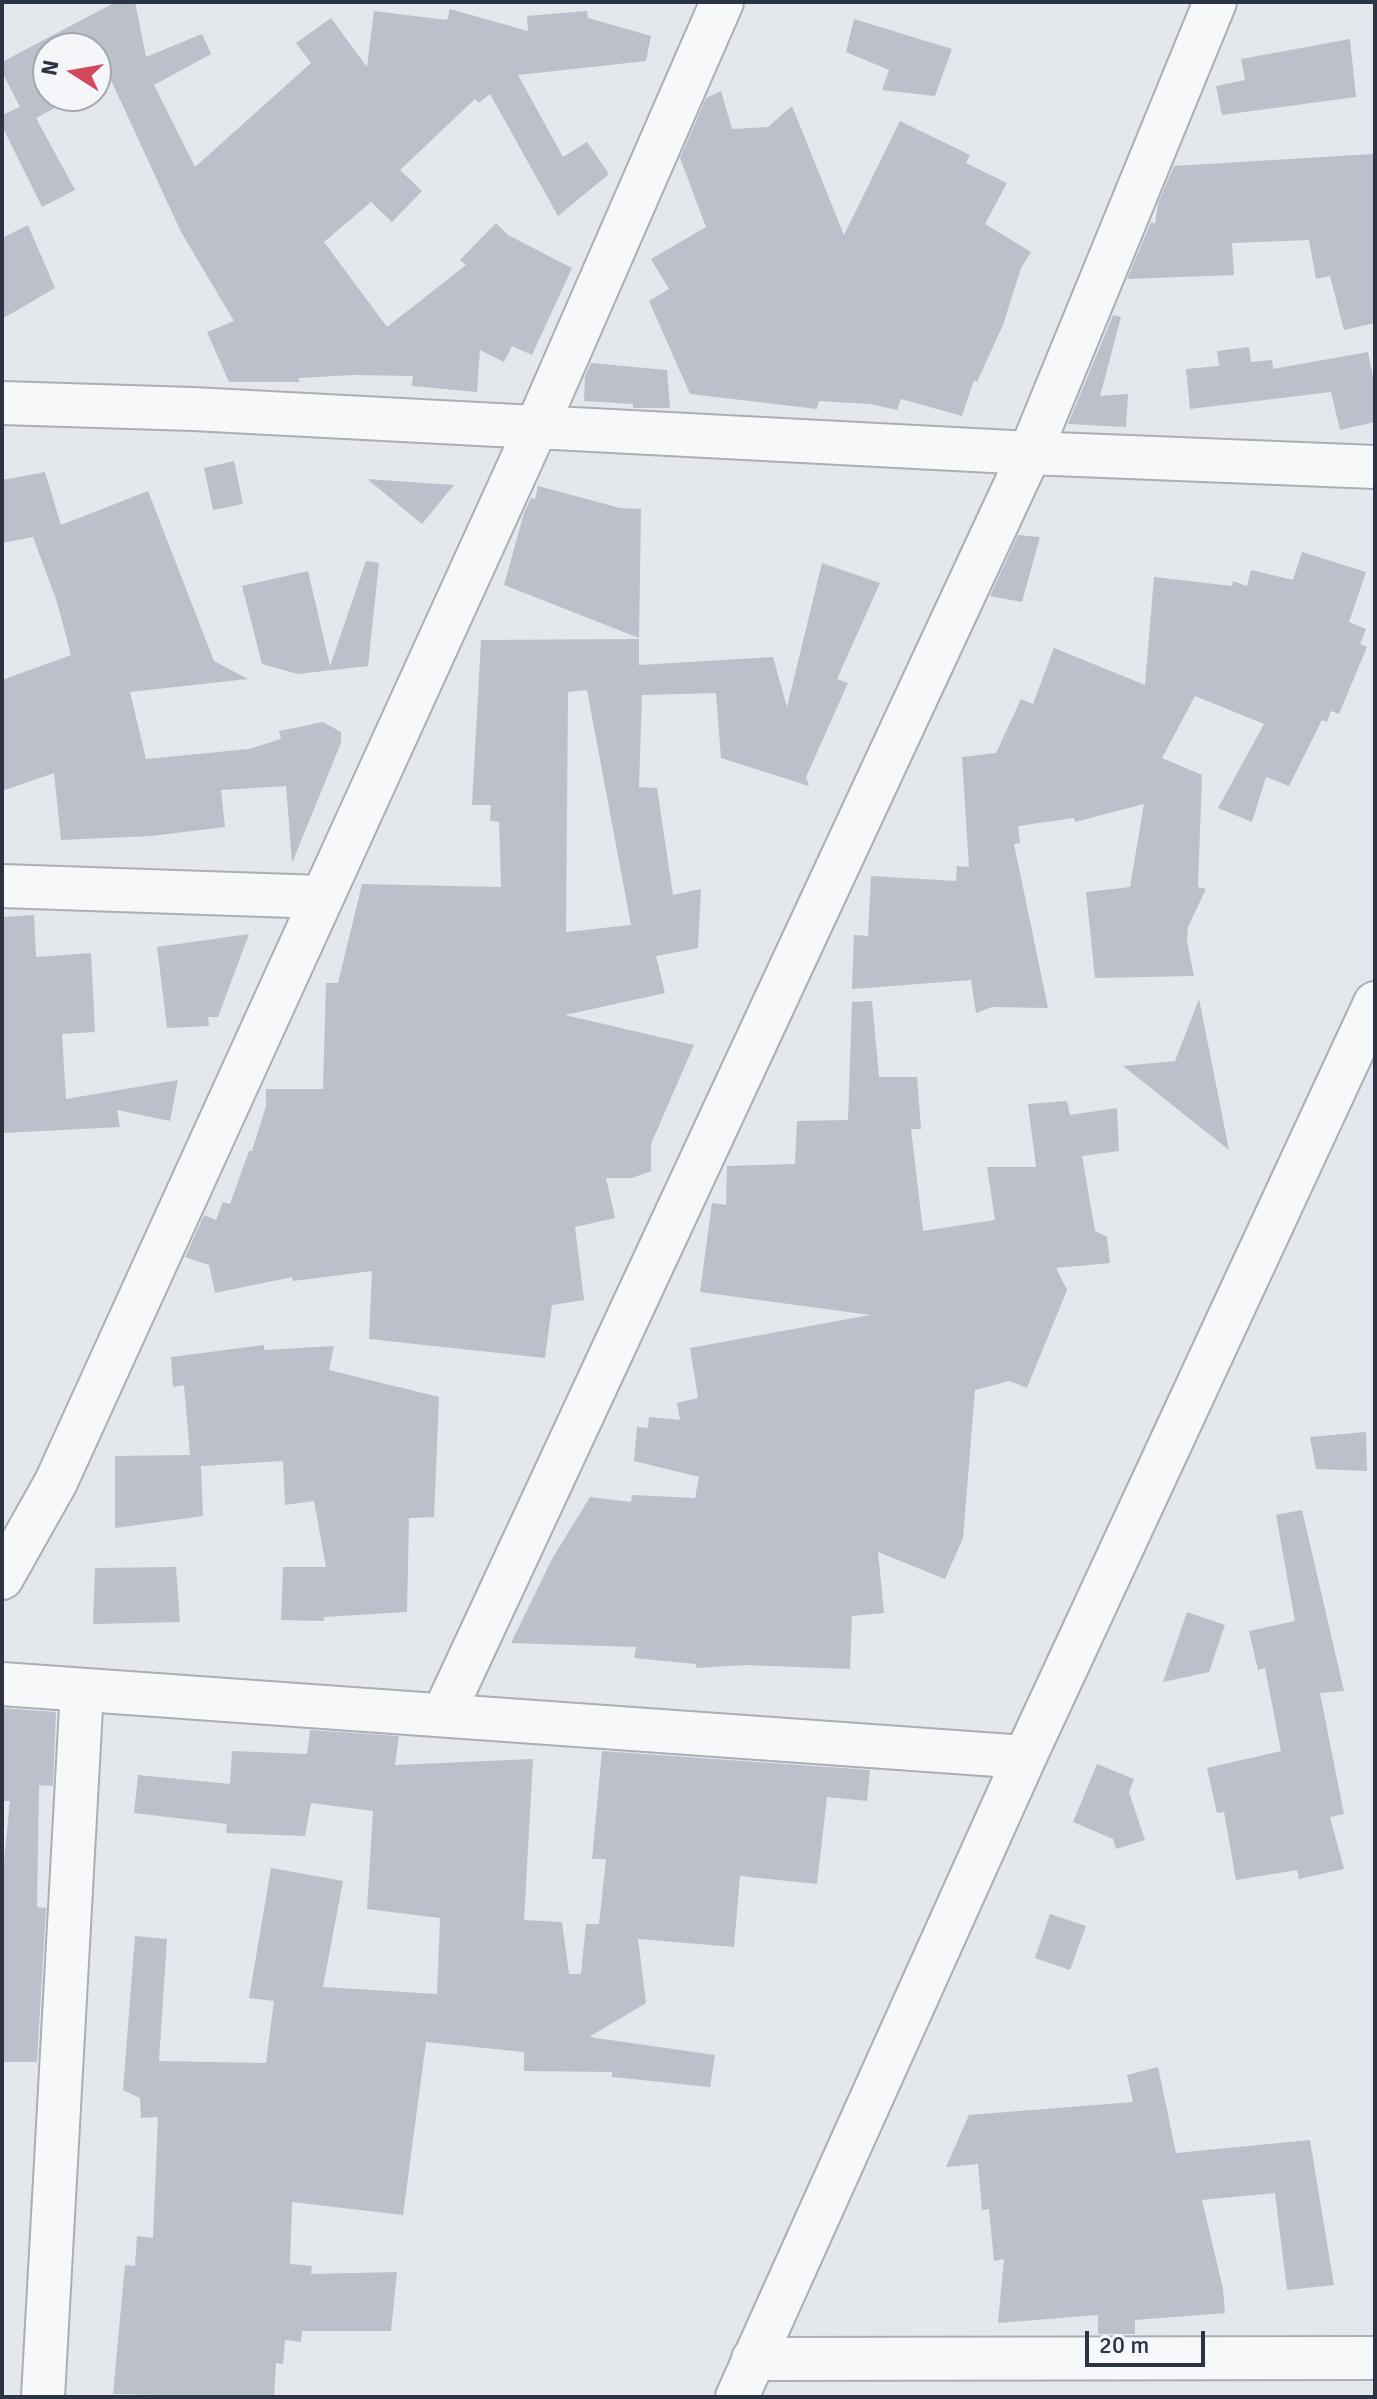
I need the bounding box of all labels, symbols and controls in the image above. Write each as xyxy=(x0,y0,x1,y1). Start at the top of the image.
north arrow xyxy=(32,32,112,112)
text: N xyxy=(35,58,65,78)
scale bar xyxy=(1089,2315,1209,2365)
text: 20 m xyxy=(1099,2330,1149,2360)

